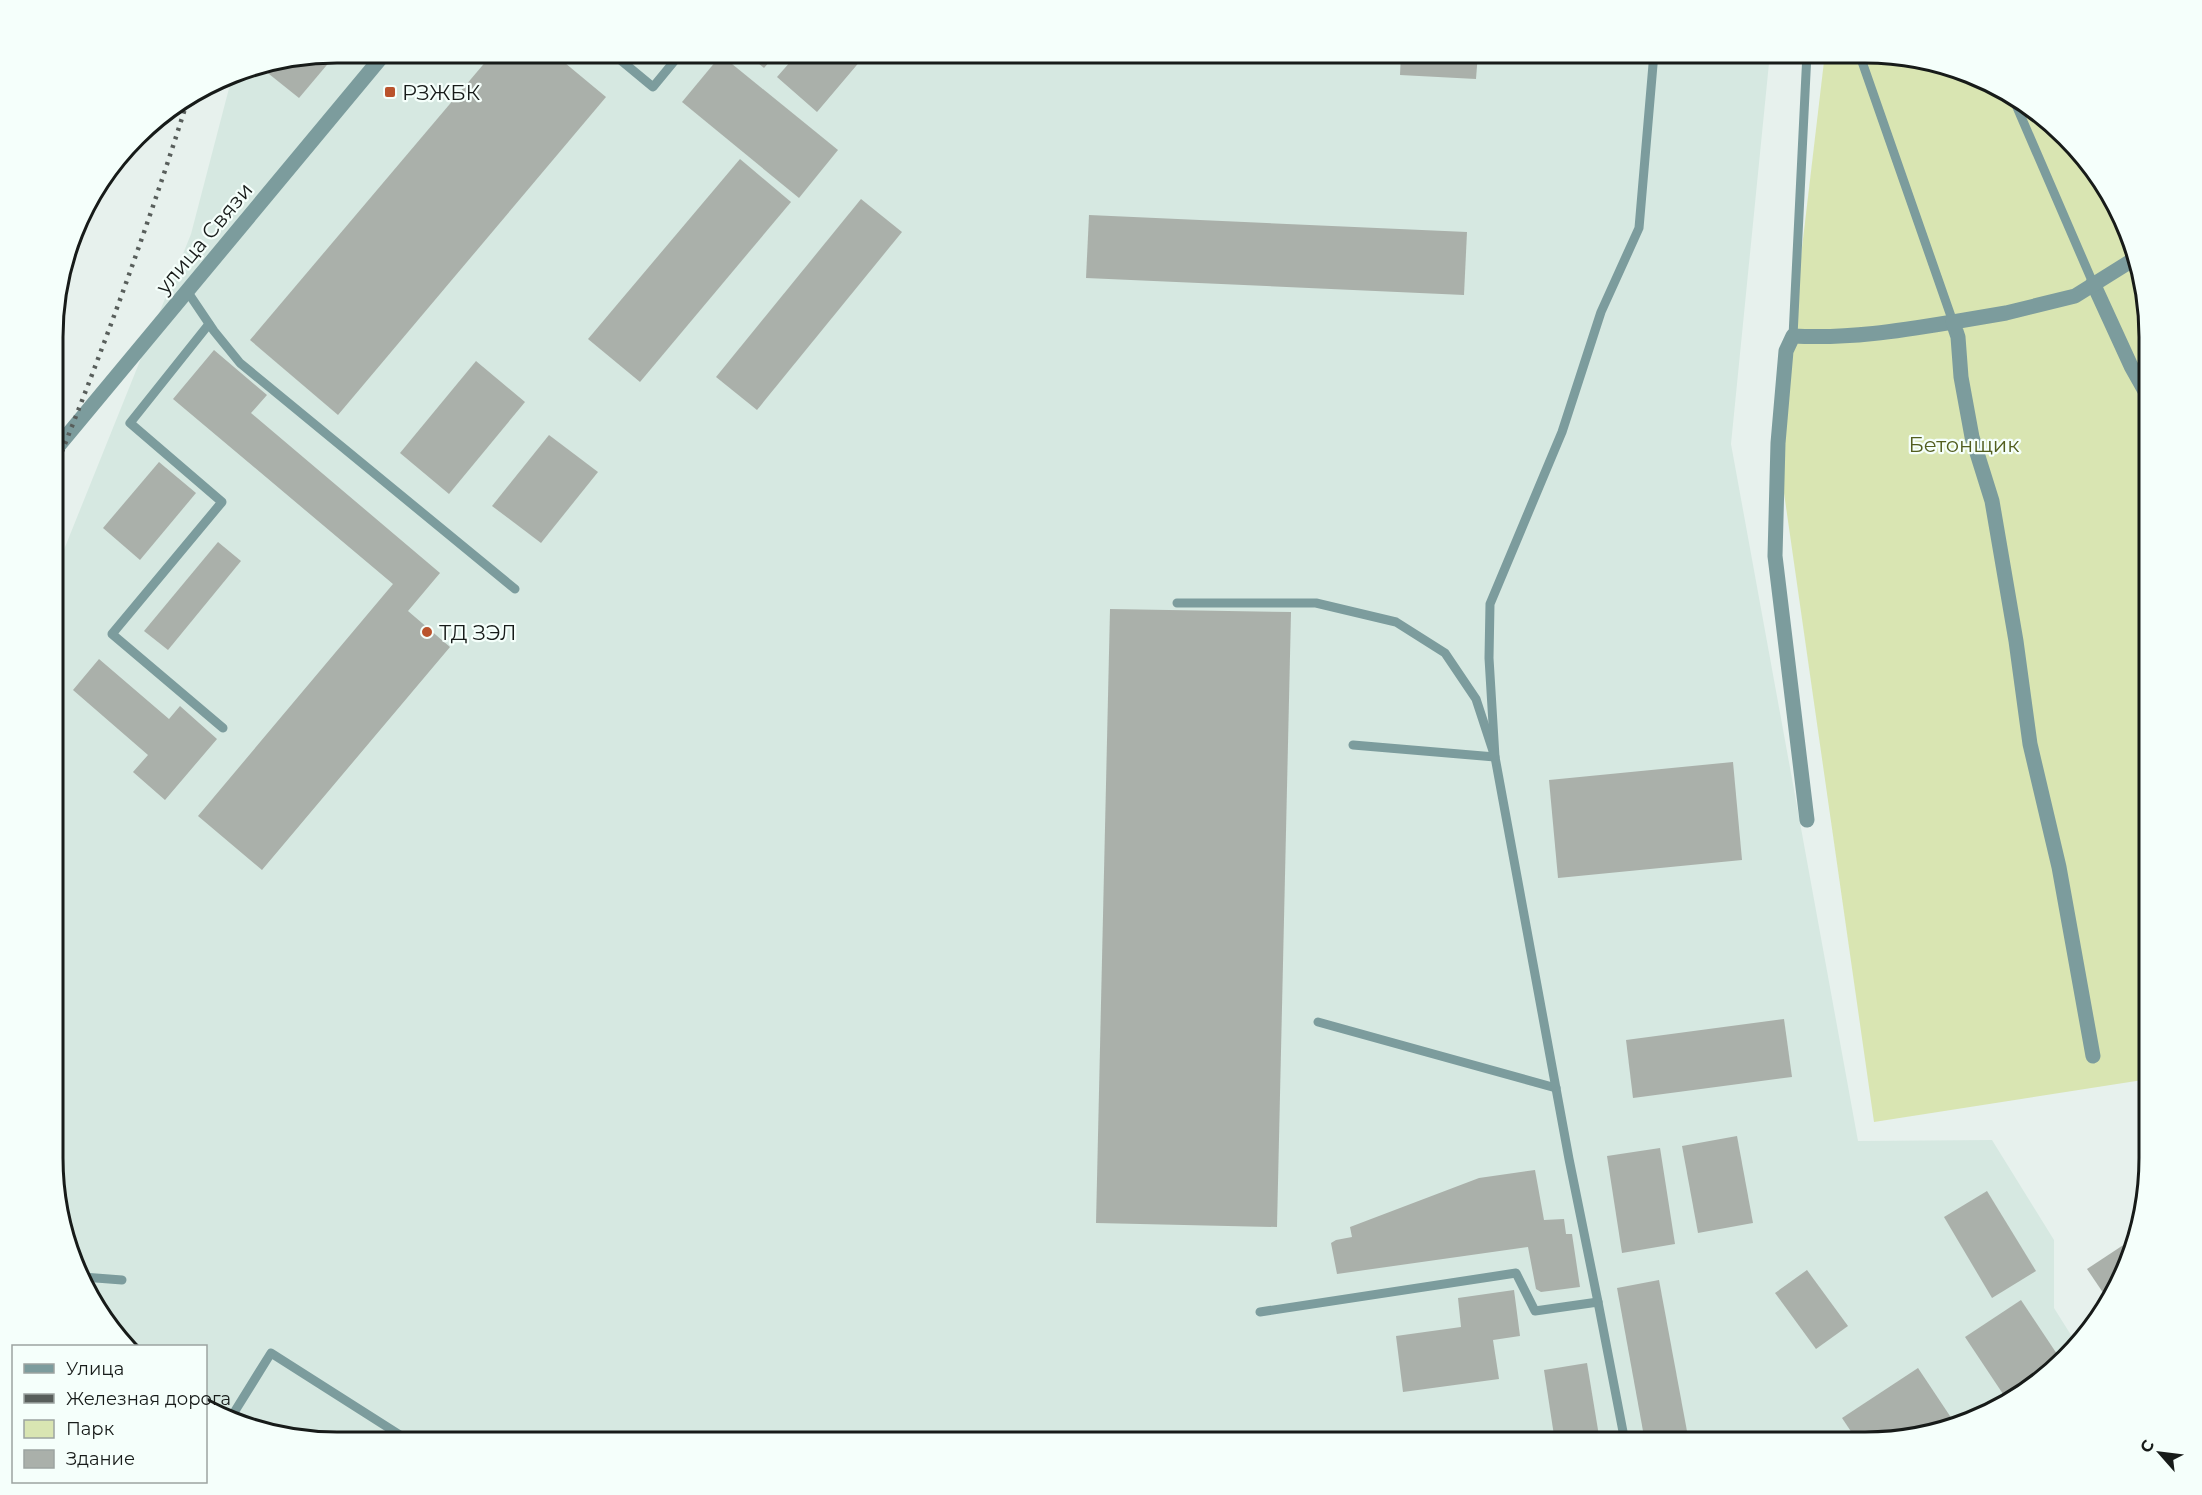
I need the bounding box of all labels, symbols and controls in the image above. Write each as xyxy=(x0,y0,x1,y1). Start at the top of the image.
place label: РЗЖБК xyxy=(402,80,480,105)
marker: РЗЖБК xyxy=(383,85,397,99)
street label: улица Связи xyxy=(150,177,258,299)
park label: Бетонщик xyxy=(1909,432,2019,457)
place label: ТД ЗЭЛ xyxy=(439,620,517,645)
marker: ТД ЗЭЛ xyxy=(420,625,434,639)
legend xyxy=(12,1345,207,1483)
text: Улица xyxy=(66,1358,124,1380)
text: Железная дорога xyxy=(66,1388,231,1410)
text: Парк xyxy=(66,1418,115,1440)
north arrow xyxy=(2130,1423,2190,1483)
text: С xyxy=(2136,1436,2158,1456)
text: Здание xyxy=(66,1448,135,1470)

